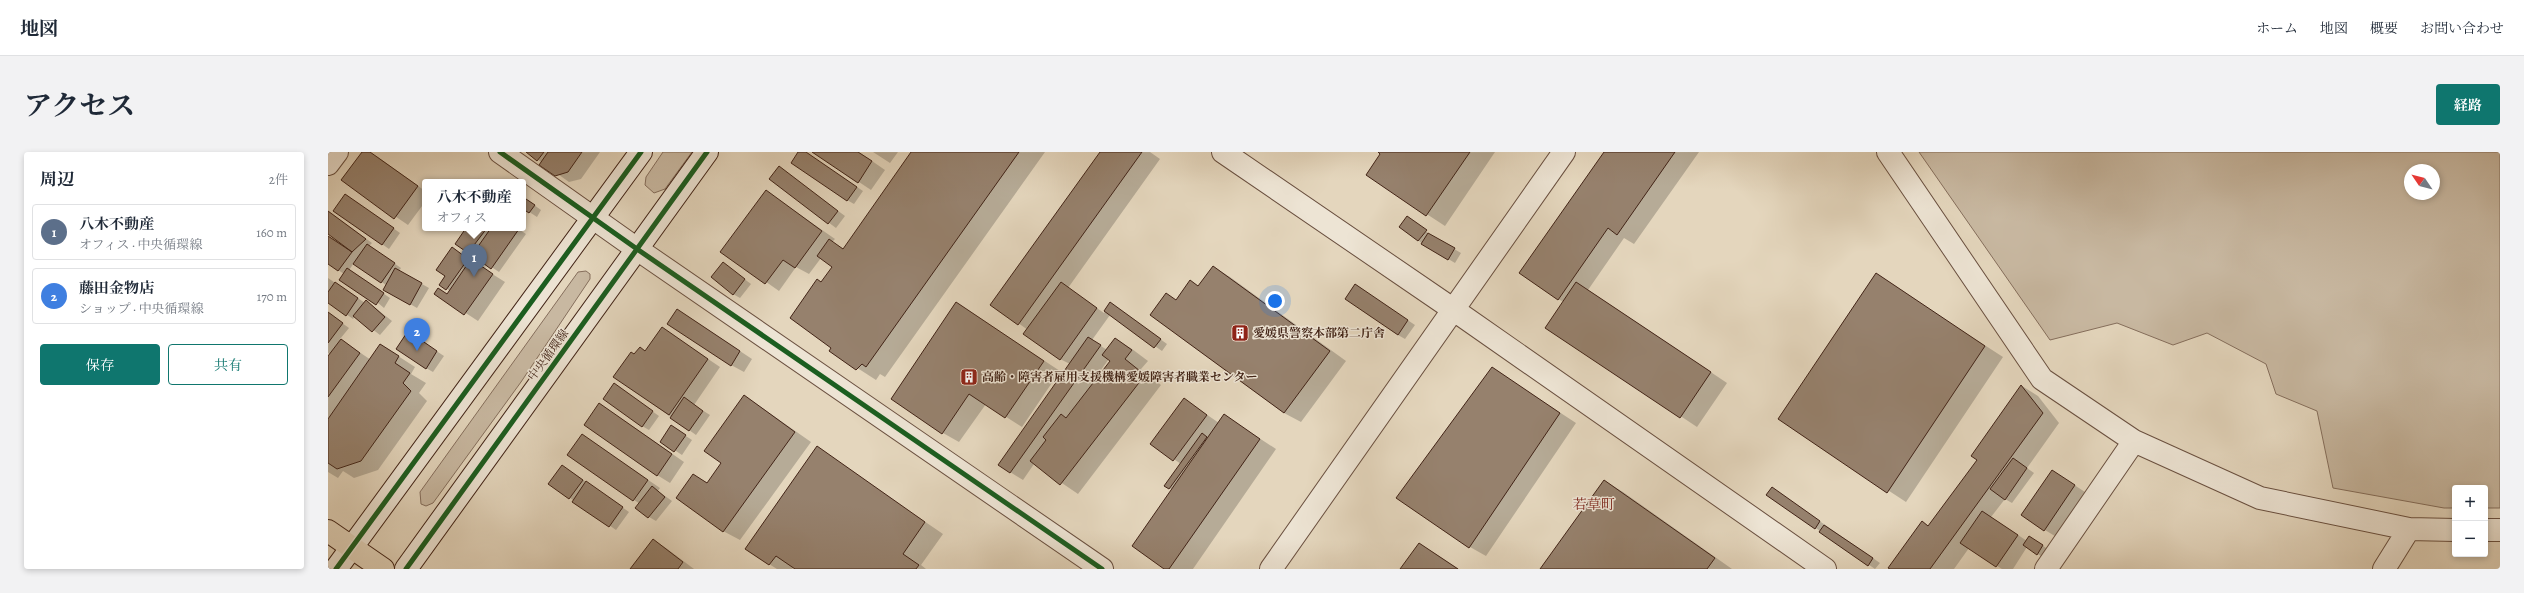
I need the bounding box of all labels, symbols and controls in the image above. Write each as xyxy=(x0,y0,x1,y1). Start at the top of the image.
text: 地図 xyxy=(20,16,58,42)
text: ホーム xyxy=(2256,19,2298,38)
text: 地図 xyxy=(2320,19,2348,38)
text: 概要 xyxy=(2370,19,2398,38)
text: お問い合わせ xyxy=(2420,19,2504,38)
button: 経路 xyxy=(2436,84,2500,125)
text: アクセス xyxy=(24,87,135,125)
north arrow xyxy=(2404,164,2440,200)
text: 周辺 xyxy=(40,168,74,191)
text: 2件 xyxy=(269,171,288,188)
popup xyxy=(422,179,526,231)
text: 八木不動産 xyxy=(436,187,512,207)
text: オフィス xyxy=(436,209,487,226)
text: 八木不動産 xyxy=(79,214,154,234)
text: 1 xyxy=(52,224,56,241)
text: 160 m xyxy=(256,224,287,241)
text: オフィス · 中央循環線 xyxy=(79,236,202,253)
pin: 1 xyxy=(461,244,487,277)
text: 藤田金物店 xyxy=(79,278,154,298)
text: 2 xyxy=(51,288,57,305)
text: 170 m xyxy=(257,288,287,305)
your location xyxy=(1265,291,1285,311)
text: ショップ · 中央循環線 xyxy=(79,300,203,317)
pin: 2 xyxy=(404,318,430,351)
building icon: 愛媛県警察本部第二庁舎 xyxy=(1230,323,1250,343)
place label: 愛媛県警察本部第二庁舎 xyxy=(1253,325,1385,341)
street label: 中央循環線 xyxy=(524,326,572,384)
button: 保存 xyxy=(40,344,160,385)
button: 共有 xyxy=(168,344,288,385)
building icon: 高齢・障害者雇用支援機構愛媛障害者職業センター xyxy=(959,367,979,387)
place label: 高齢・障害者雇用支援機構愛媛障害者職業センター xyxy=(982,369,1258,385)
map controls xyxy=(2452,485,2488,557)
button: + xyxy=(2452,485,2488,521)
district label: 若草町 xyxy=(1573,495,1615,514)
button: − xyxy=(2452,521,2488,557)

